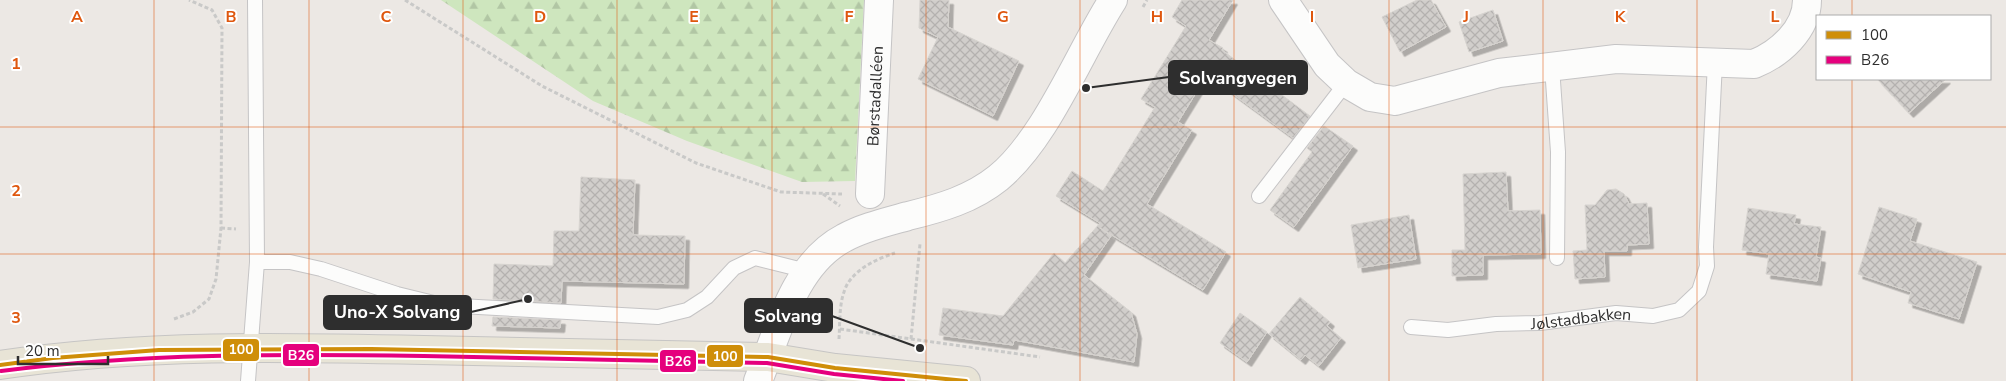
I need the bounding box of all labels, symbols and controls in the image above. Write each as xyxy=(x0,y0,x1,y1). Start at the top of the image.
text: A xyxy=(71,6,83,28)
text: B xyxy=(225,6,237,28)
text: C xyxy=(381,6,392,28)
text: D xyxy=(534,6,546,28)
text: E xyxy=(689,6,699,28)
text: F xyxy=(845,6,854,28)
text: G xyxy=(997,6,1009,28)
text: H xyxy=(1151,6,1163,28)
text: I xyxy=(1310,6,1314,28)
text: J xyxy=(1462,6,1469,28)
text: K xyxy=(1615,6,1627,28)
text: L xyxy=(1771,6,1780,28)
legend xyxy=(1816,15,1991,80)
text: 100 xyxy=(1861,25,1888,45)
street label: Børstadalléen xyxy=(862,45,889,147)
text: B26 xyxy=(1861,50,1889,70)
text: 1 xyxy=(11,53,21,75)
callout: Solvangvegen xyxy=(1169,61,1307,94)
text: Solvangvegen xyxy=(1179,66,1297,90)
text: 2 xyxy=(11,180,21,202)
callout: Uno-X Solvang xyxy=(324,296,471,329)
callout: Solvang xyxy=(745,299,832,332)
text: Uno-X Solvang xyxy=(334,300,460,324)
street label: Jølstadbakken xyxy=(1530,303,1632,335)
text: Solvang xyxy=(754,304,822,328)
text: 3 xyxy=(11,307,21,329)
scale bar xyxy=(18,334,108,366)
line badge: 100 xyxy=(222,338,260,362)
text: 100 xyxy=(228,340,254,359)
text: 20 m xyxy=(25,341,60,361)
line badge: B26 xyxy=(282,343,320,367)
line badge: 100 xyxy=(706,344,744,368)
text: B26 xyxy=(288,346,314,365)
text: 100 xyxy=(712,347,738,366)
line badge: B26 xyxy=(659,349,697,373)
text: B26 xyxy=(665,352,691,371)

